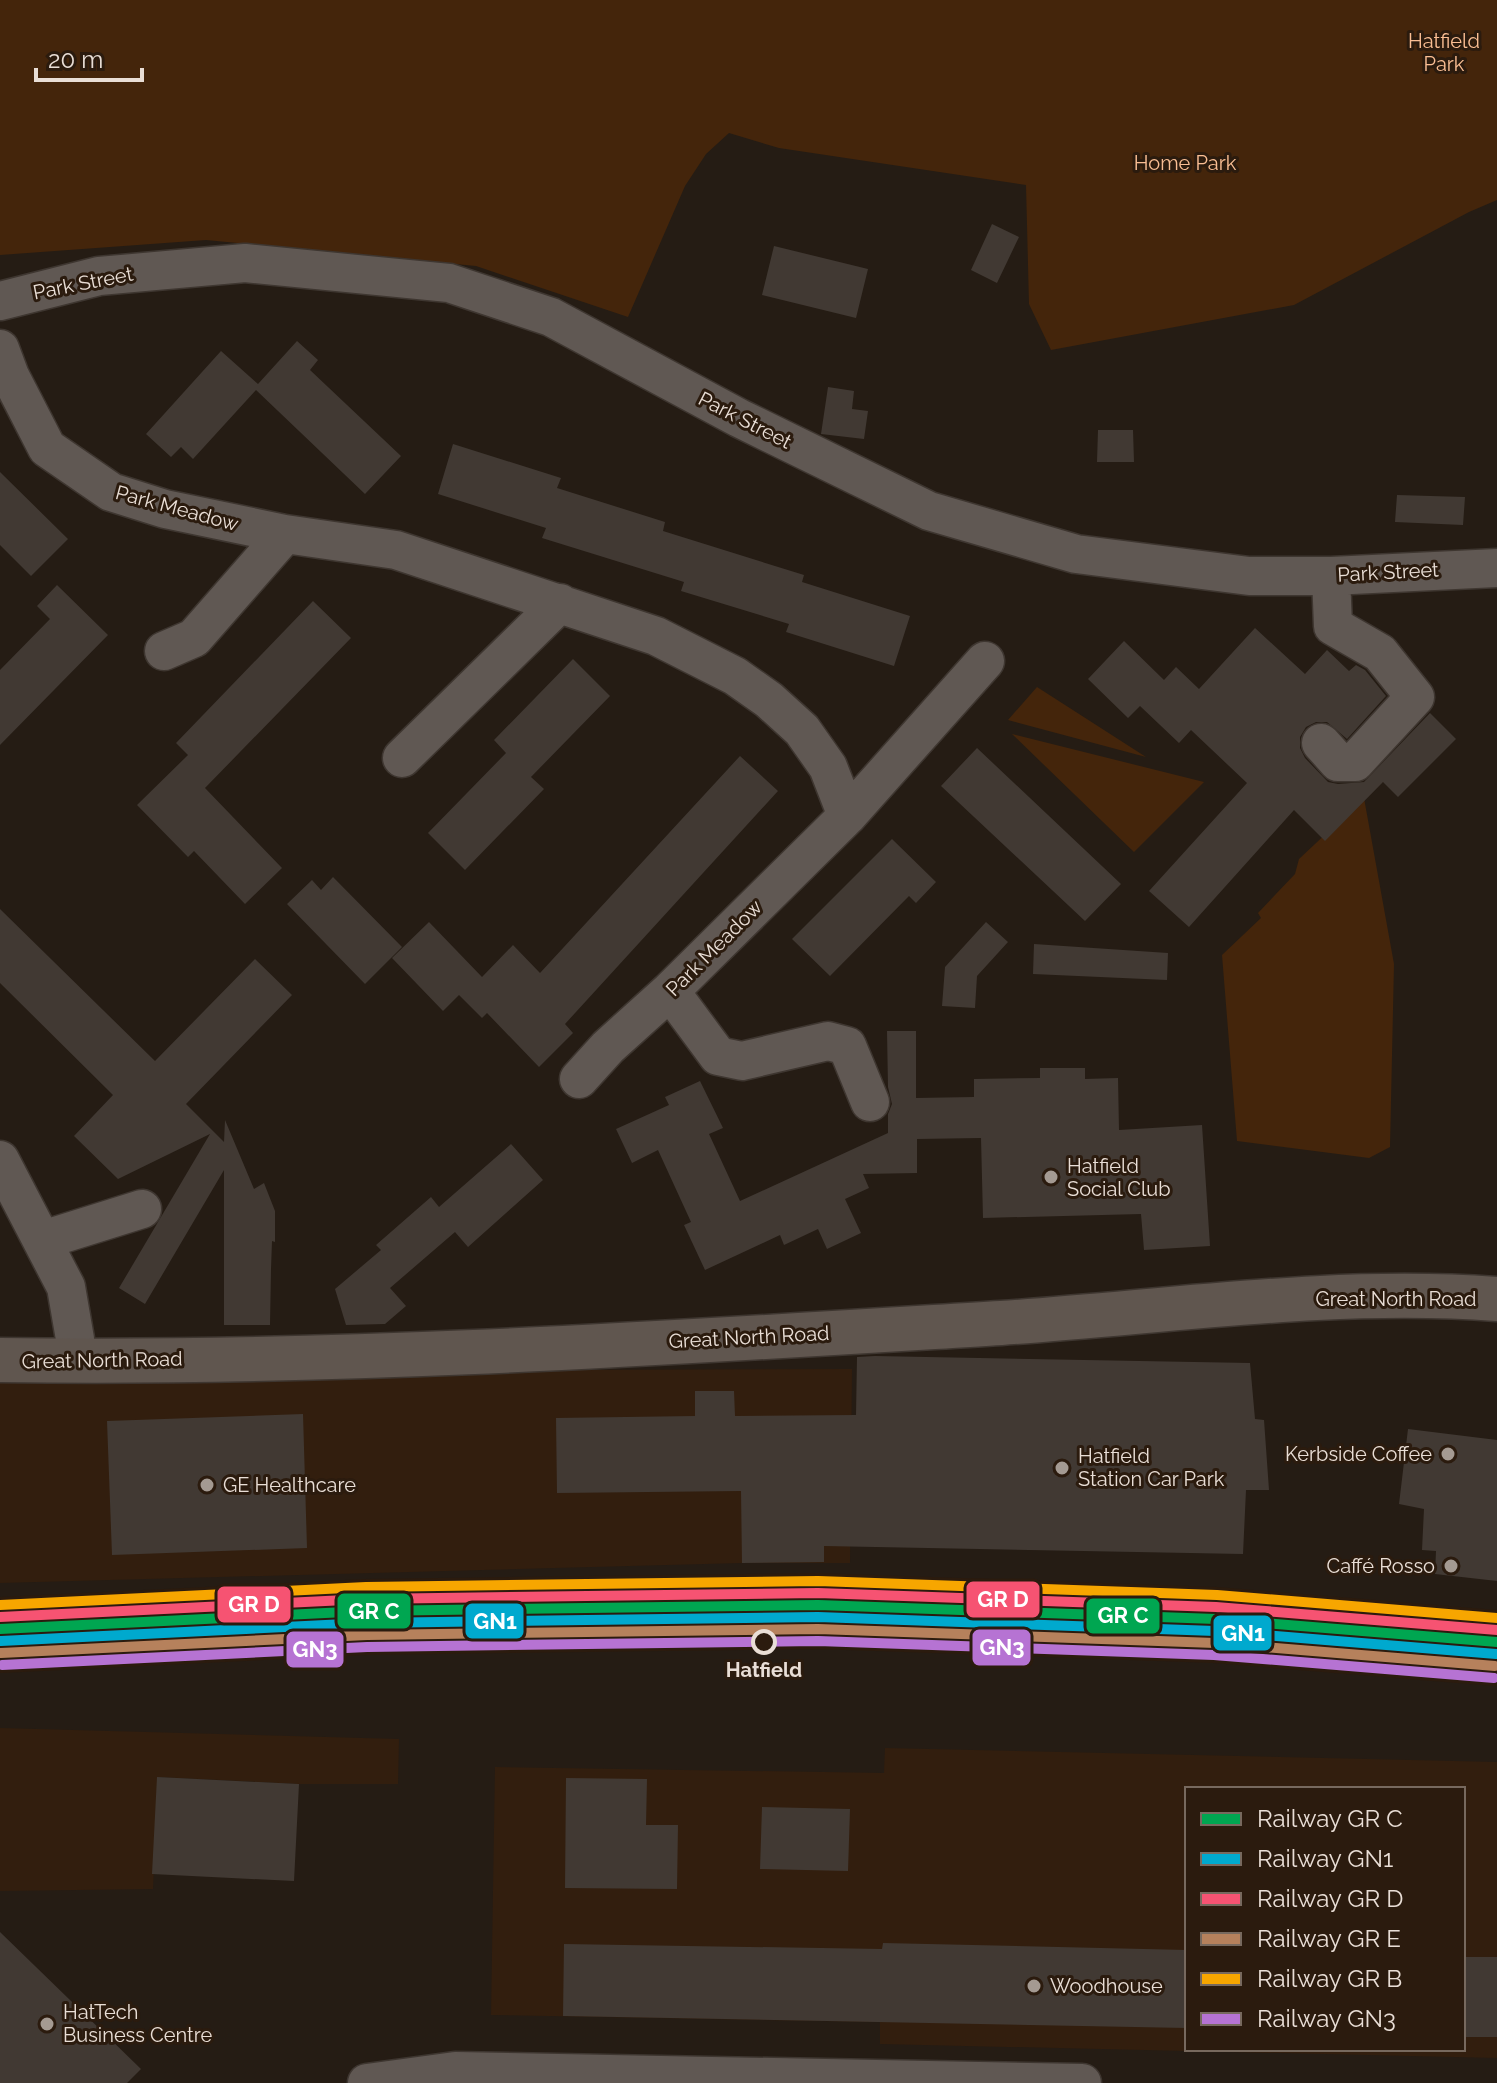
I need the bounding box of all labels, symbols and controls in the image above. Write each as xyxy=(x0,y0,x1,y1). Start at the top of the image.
park label: Hatfield Park xyxy=(1408,29,1480,76)
scale bar xyxy=(36,32,142,82)
text: 20 m xyxy=(48,45,103,74)
park label: Home Park xyxy=(1134,151,1237,175)
street label: Park Street xyxy=(31,261,135,304)
street label: Park Street xyxy=(694,386,796,454)
street label: Park Meadow xyxy=(113,480,241,536)
street label: Park Street xyxy=(1337,557,1440,587)
street label: Park Meadow xyxy=(661,895,767,1001)
place label: Hatfield Social Club xyxy=(1067,1154,1171,1201)
marker: Hatfield Social Club xyxy=(1042,1168,1060,1186)
street label: Great North Road xyxy=(1315,1287,1477,1311)
street label: Great North Road xyxy=(668,1321,830,1353)
street label: Great North Road xyxy=(21,1347,183,1373)
place label: Kerbside Coffee xyxy=(1285,1442,1432,1466)
place label: Hatfield Station Car Park xyxy=(1078,1444,1225,1491)
marker: Kerbside Coffee xyxy=(1439,1445,1457,1463)
marker: Hatfield Station Car Park xyxy=(1053,1459,1071,1477)
place label: GE Healthcare xyxy=(223,1473,356,1497)
marker: GE Healthcare xyxy=(198,1476,216,1494)
place label: Caffé Rosso xyxy=(1326,1554,1435,1578)
marker: Caffé Rosso xyxy=(1442,1557,1460,1575)
line badge: GR D xyxy=(965,1580,1041,1619)
line badge: GR D xyxy=(216,1585,292,1624)
text: GR D xyxy=(977,1586,1029,1612)
text: GR D xyxy=(228,1591,280,1617)
line badge: GR C xyxy=(336,1592,412,1630)
line badge: GR C xyxy=(1085,1597,1161,1635)
text: GR C xyxy=(349,1598,399,1624)
line badge: GN1 xyxy=(464,1602,525,1640)
text: GR C xyxy=(1098,1602,1148,1628)
text: GN1 xyxy=(473,1608,517,1634)
line badge: GN1 xyxy=(1212,1614,1273,1652)
text: GN1 xyxy=(1221,1620,1265,1646)
line badge: GN3 xyxy=(971,1628,1032,1667)
line badge: GN3 xyxy=(285,1630,345,1669)
marker: Hatfield xyxy=(752,1630,776,1654)
text: GN3 xyxy=(979,1634,1025,1660)
text: GN3 xyxy=(292,1636,338,1662)
place label: Hatfield xyxy=(726,1658,802,1682)
legend xyxy=(1185,1787,1465,2051)
text: Railway GR C xyxy=(1257,1804,1403,1833)
text: Railway GN1 xyxy=(1257,1844,1393,1873)
text: Railway GR D xyxy=(1257,1884,1403,1913)
text: Railway GR E xyxy=(1257,1924,1401,1953)
text: Railway GR B xyxy=(1257,1964,1402,1993)
place label: Woodhouse xyxy=(1050,1974,1163,1998)
marker: Woodhouse xyxy=(1025,1977,1043,1995)
place label: HatTech Business Centre xyxy=(63,2000,212,2047)
text: Railway GN3 xyxy=(1257,2004,1396,2033)
marker: HatTech Business Centre xyxy=(38,2015,56,2033)

